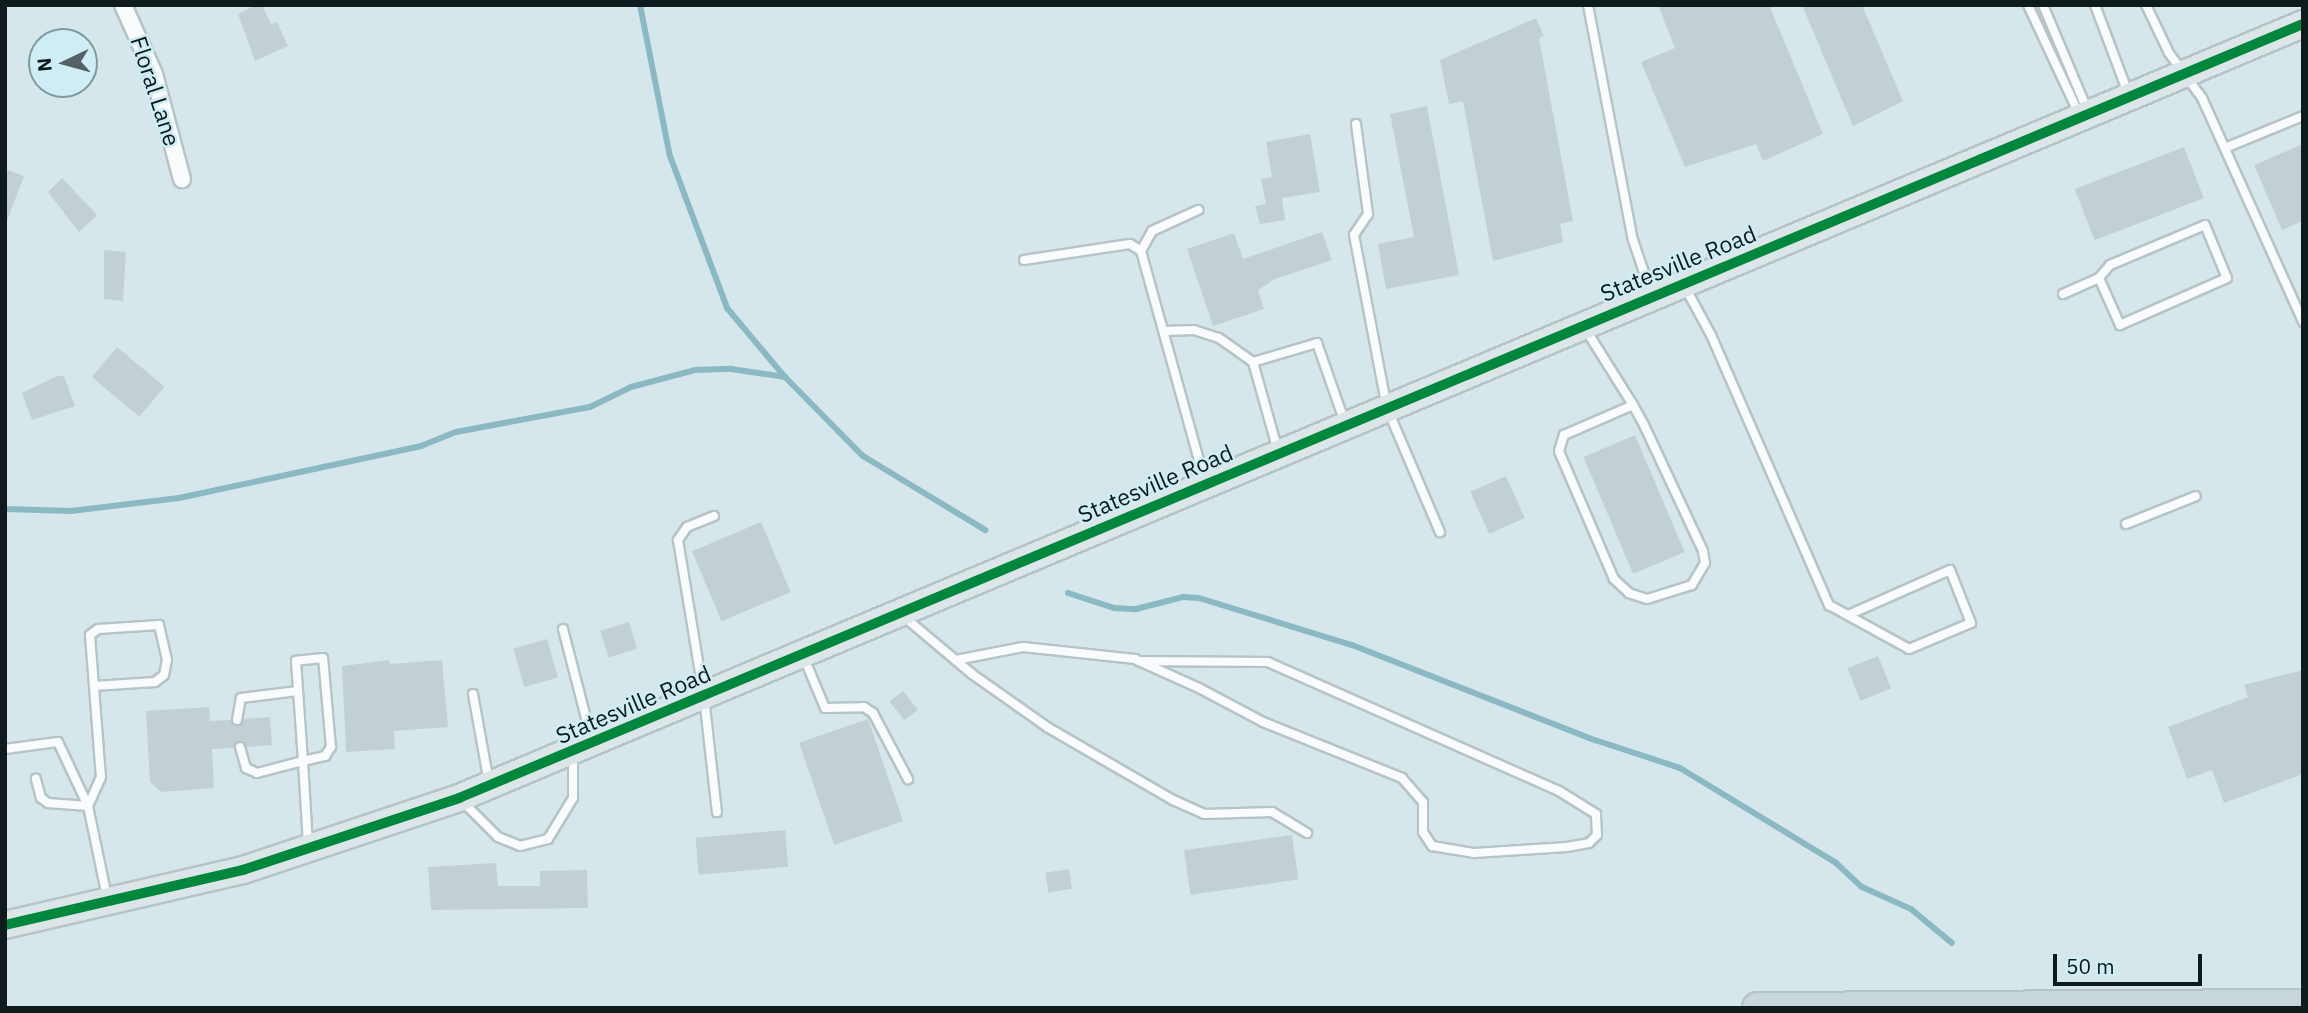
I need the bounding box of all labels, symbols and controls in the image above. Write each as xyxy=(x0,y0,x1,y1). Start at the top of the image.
north arrow xyxy=(28,28,98,98)
street label: Floral Lane xyxy=(125,33,187,149)
text: N xyxy=(32,57,57,73)
street label: Statesville Road xyxy=(1596,219,1760,307)
street label: Statesville Road xyxy=(1073,438,1237,528)
street label: Statesville Road xyxy=(551,659,715,749)
scale bar xyxy=(2056,940,2205,984)
text: 50 m xyxy=(2066,952,2115,980)

